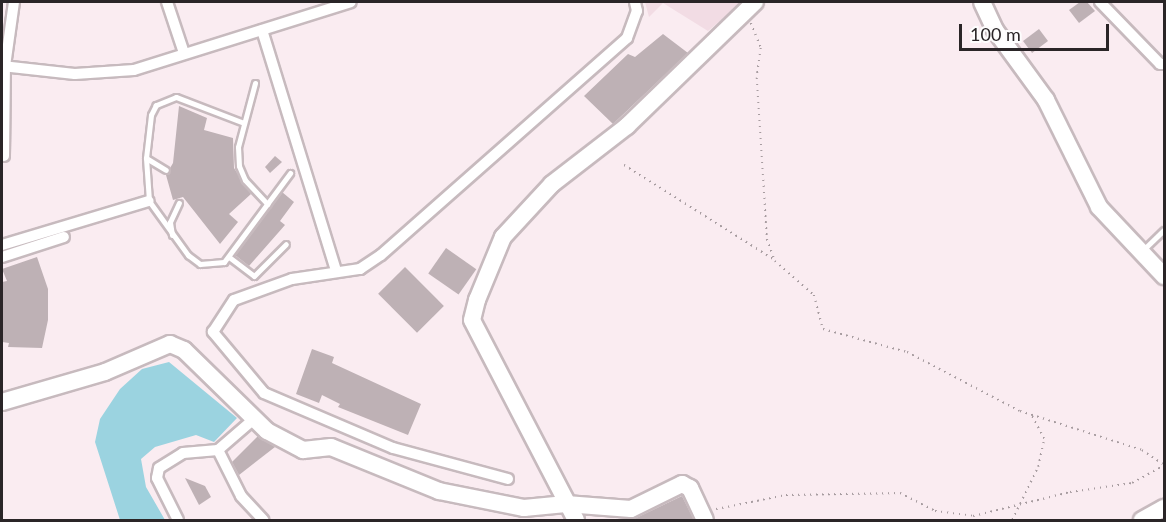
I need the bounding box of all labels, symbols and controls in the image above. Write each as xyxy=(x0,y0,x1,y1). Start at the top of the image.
scale bar xyxy=(962,12,1112,50)
text: 100 m xyxy=(970,23,1021,45)

